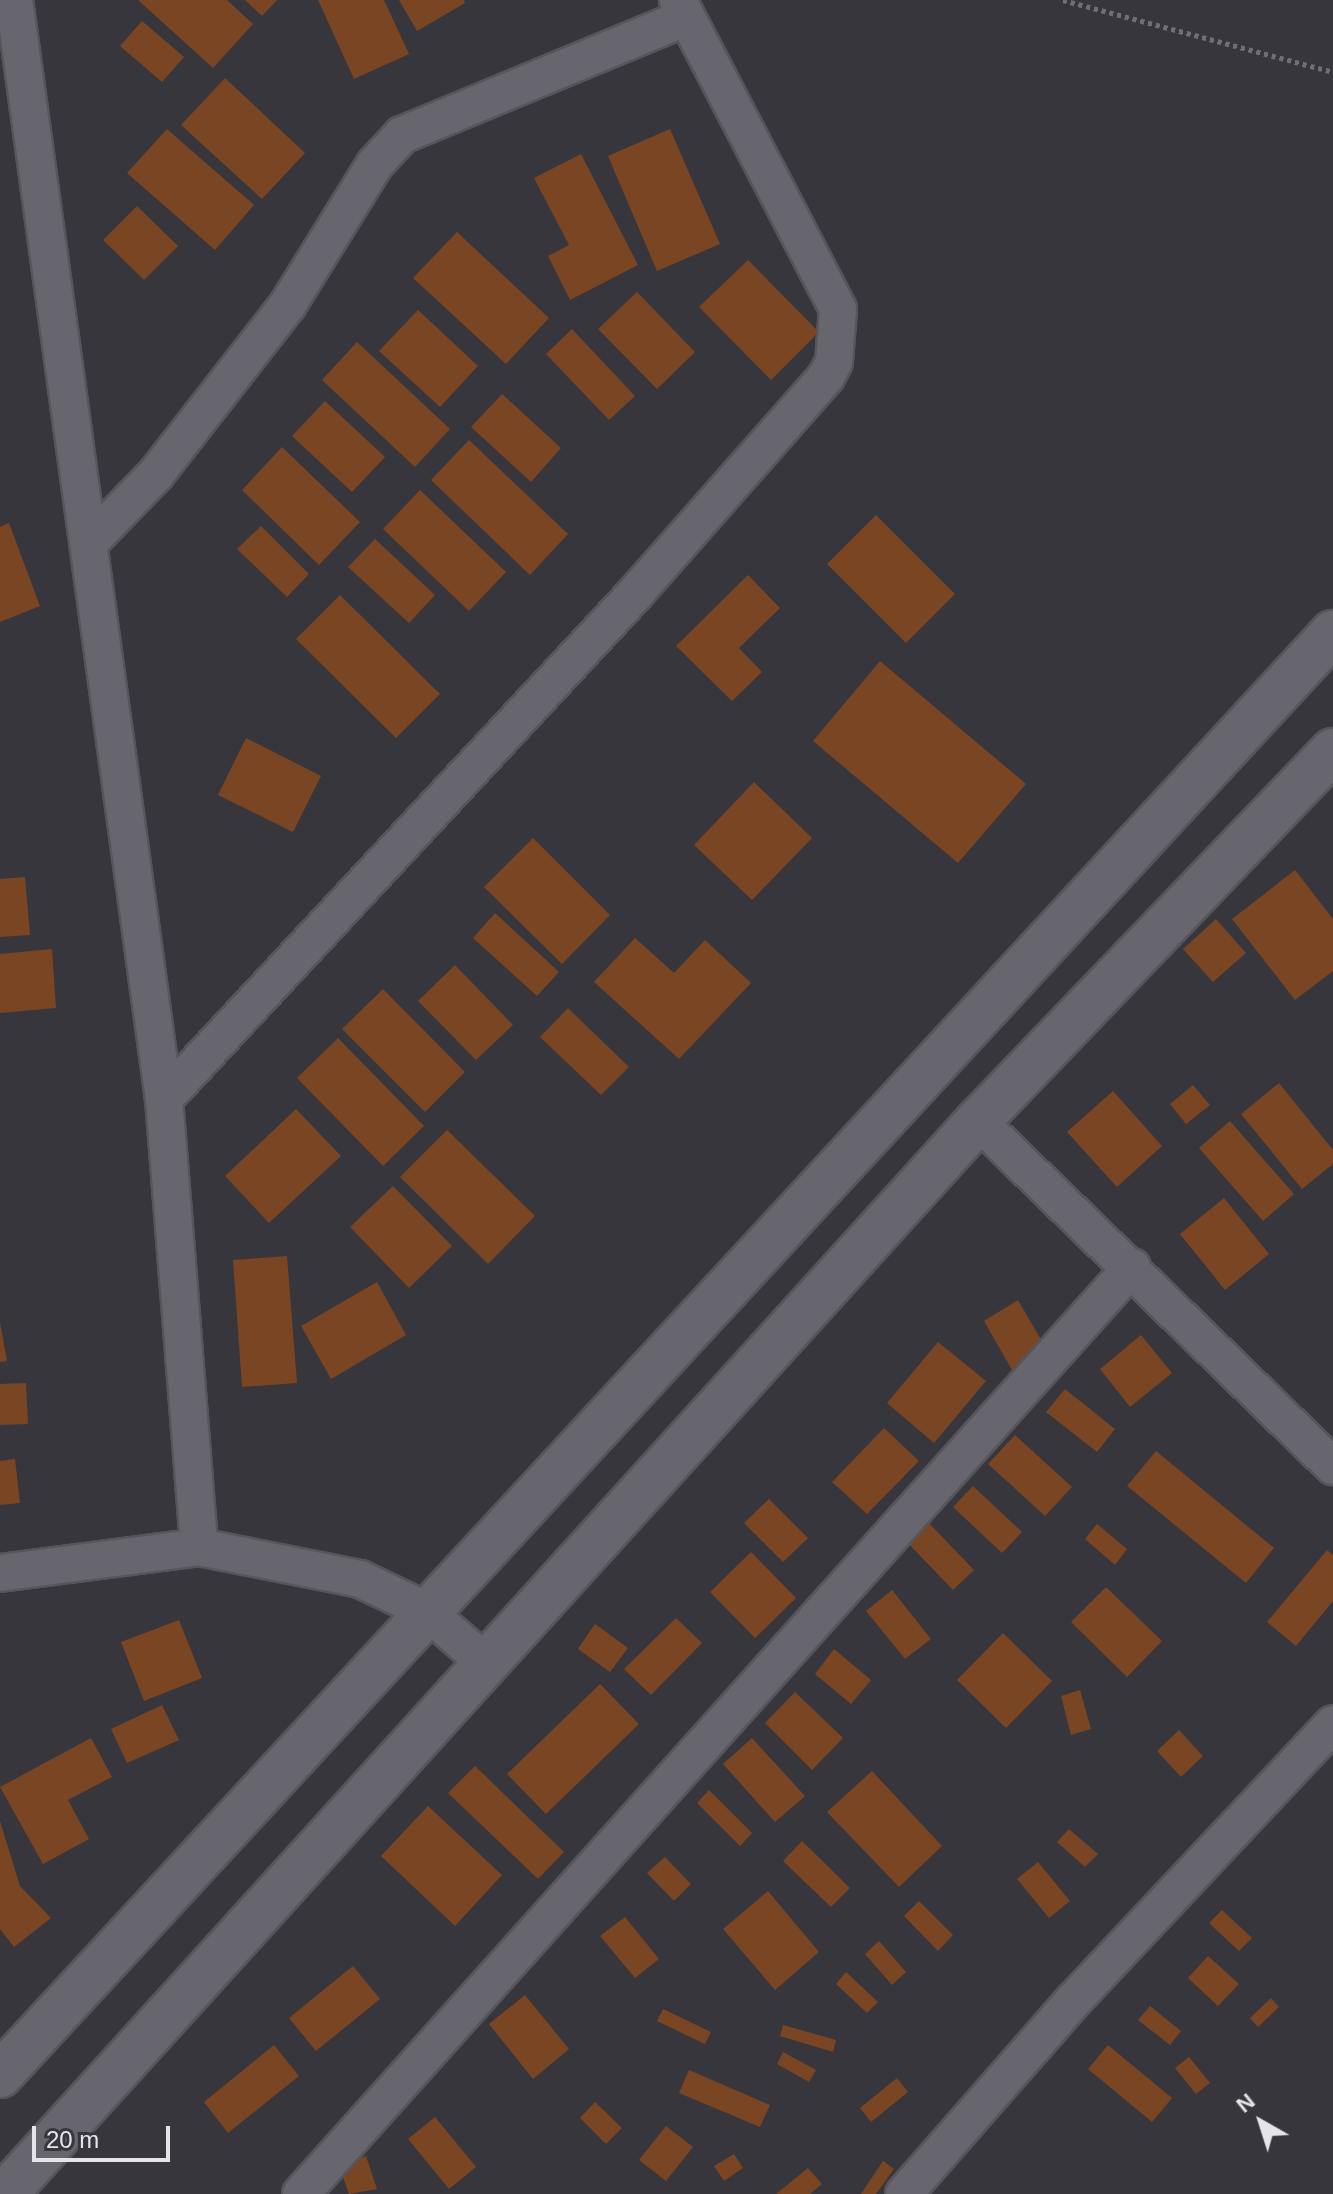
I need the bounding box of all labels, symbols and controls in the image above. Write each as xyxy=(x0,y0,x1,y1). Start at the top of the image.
north arrow xyxy=(1221,2082,1301,2162)
text: N xyxy=(1232,2088,1260,2118)
scale bar xyxy=(36,2110,174,2160)
text: 20 m xyxy=(46,2126,99,2153)

